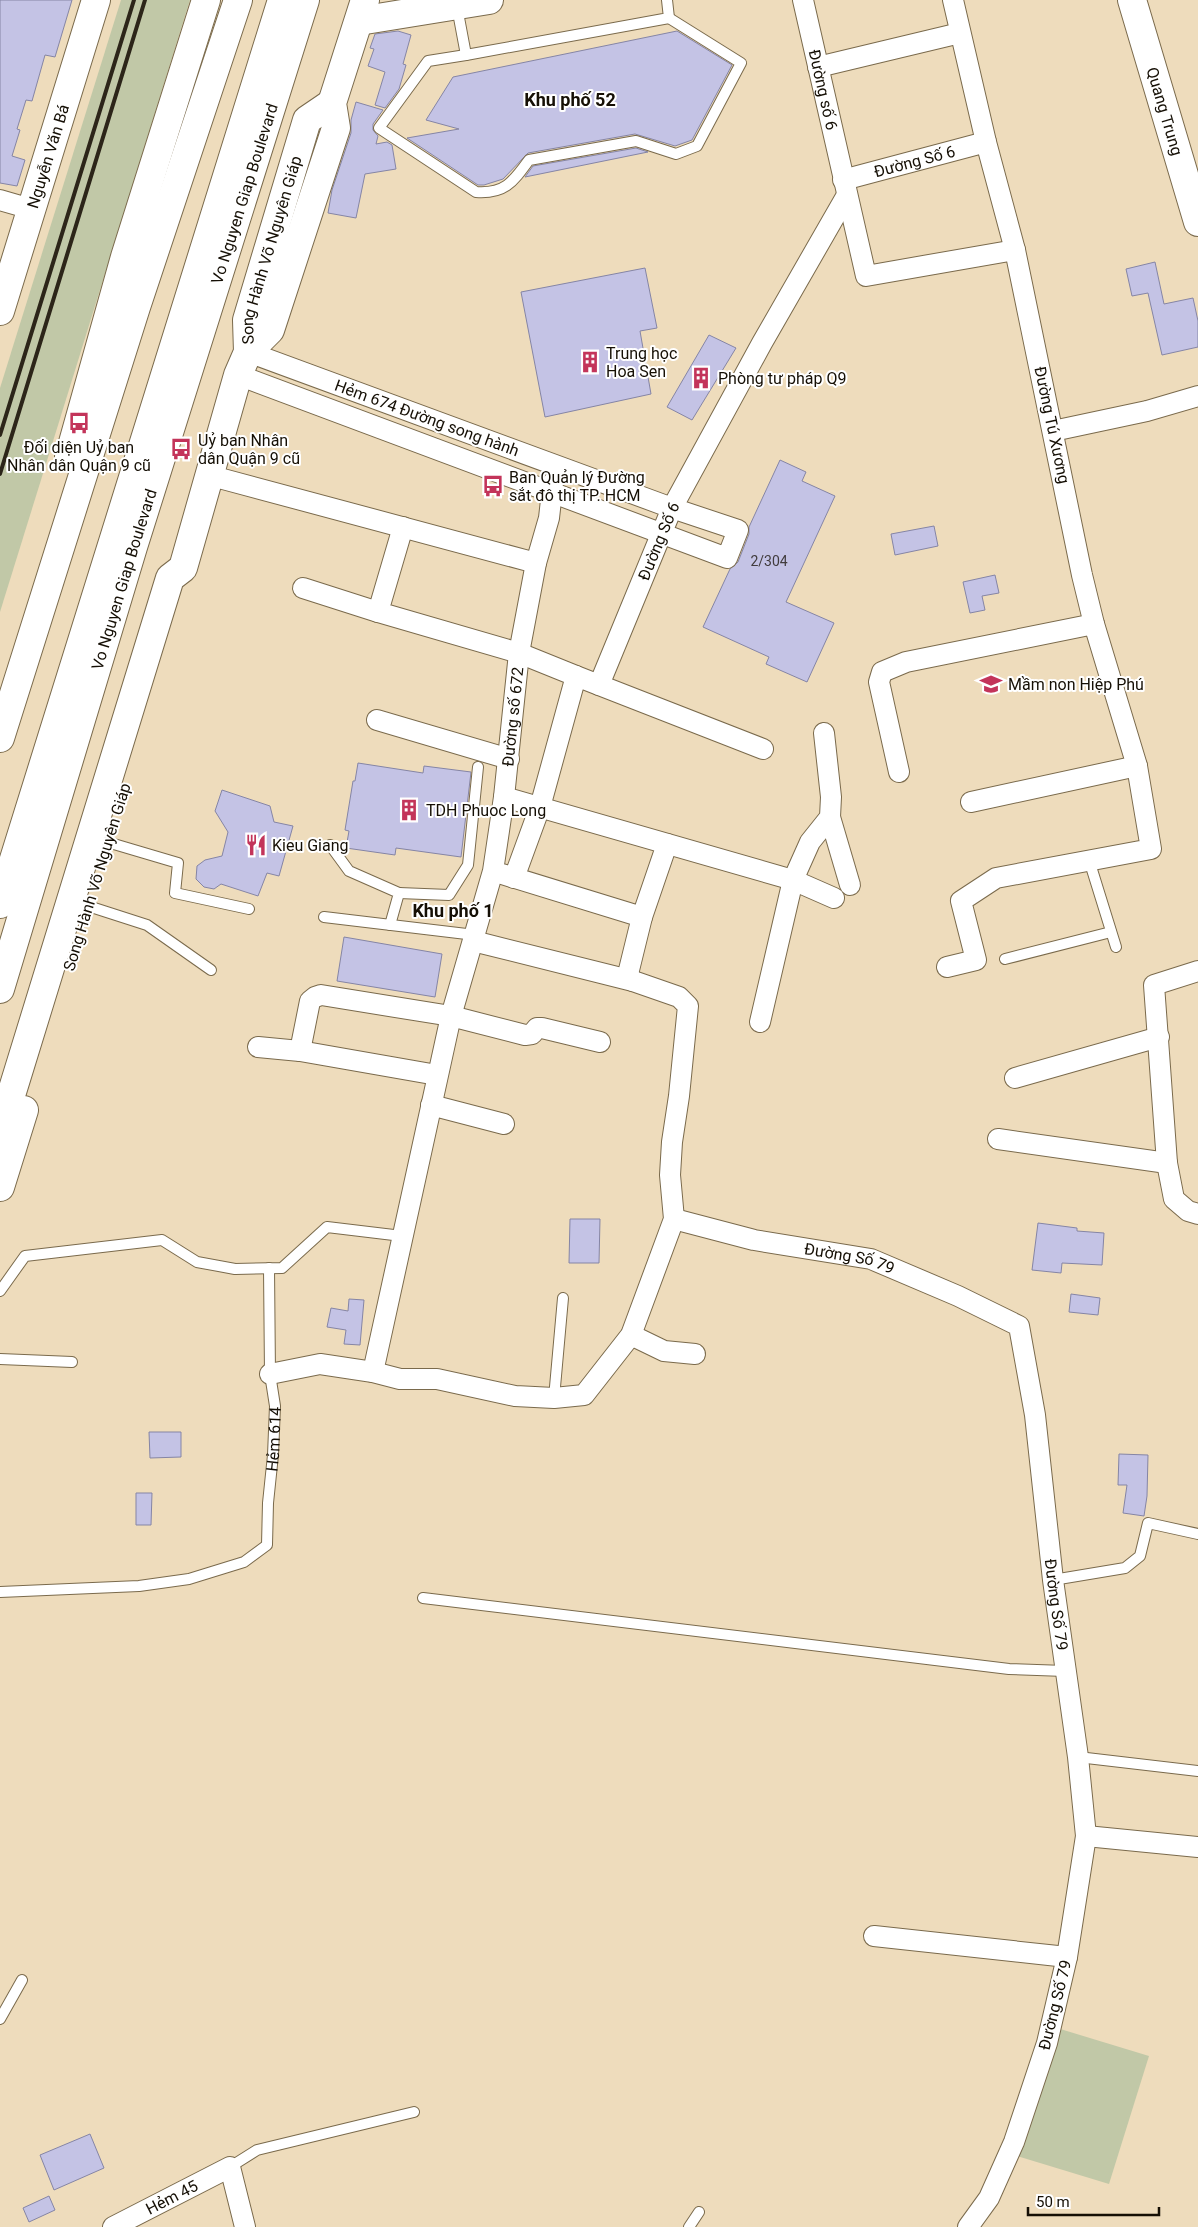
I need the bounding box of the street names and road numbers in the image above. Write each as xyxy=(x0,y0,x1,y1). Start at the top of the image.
street label: Đường số 6 xyxy=(805,48,842,132)
street label: Quang Trung xyxy=(1143,65,1187,158)
street label: Vo Nguyen Giap Boulevard xyxy=(207,101,281,286)
street label: Nguyễn Văn Bá xyxy=(23,102,73,211)
street label: Đường Số 6 xyxy=(872,141,957,181)
street label: Song Hành Võ Nguyên Giáp xyxy=(237,153,305,345)
street label: Đường Tú Xương xyxy=(1030,365,1074,485)
street label: Hẻm 674 Đường song hành xyxy=(332,376,522,460)
street label: Vo Nguyen Giap Boulevard xyxy=(87,486,160,672)
street label: Đường Số 6 xyxy=(634,498,683,583)
street label: Đường số 672 xyxy=(498,666,527,767)
street label: Song Hành Võ Nguyên Giáp xyxy=(59,781,135,973)
street label: Đường Số 79 xyxy=(803,1239,898,1277)
street label: Hẻm 614 xyxy=(262,1406,284,1472)
street label: Đường Số 79 xyxy=(1041,1558,1072,1652)
street label: Đường Số 79 xyxy=(1035,1958,1075,2052)
street label: Hẻm 45 xyxy=(143,2176,201,2218)

